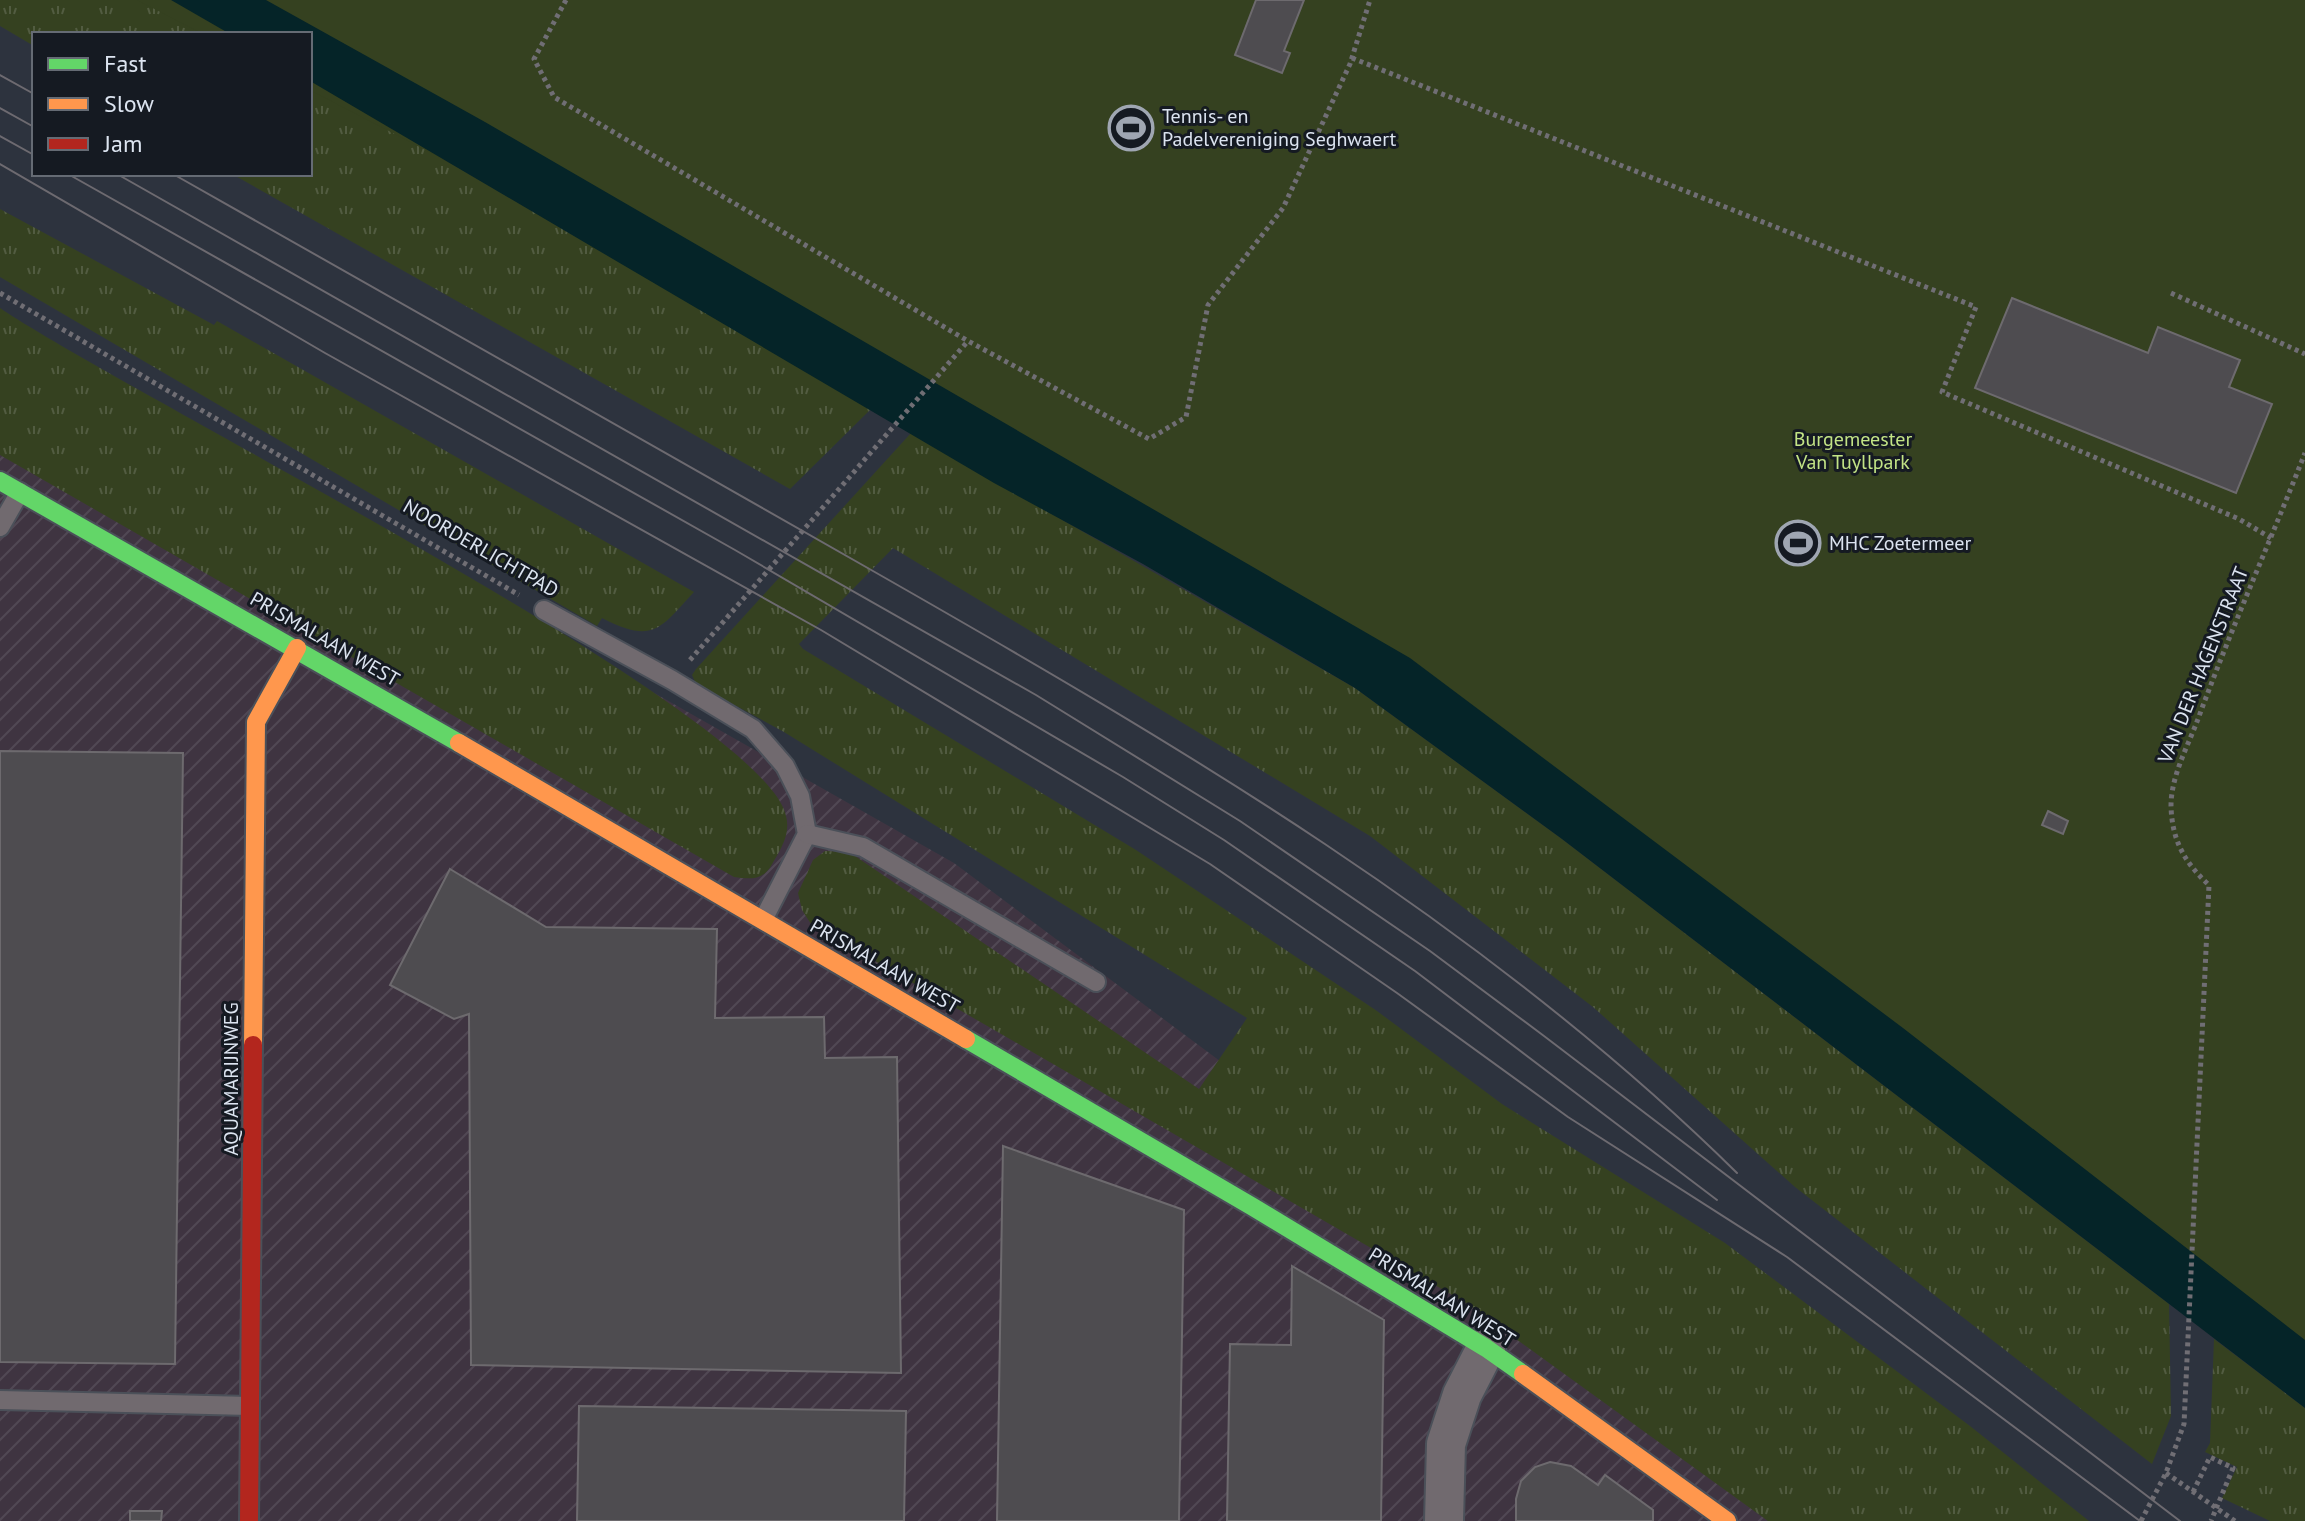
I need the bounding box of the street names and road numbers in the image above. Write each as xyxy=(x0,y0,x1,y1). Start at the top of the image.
street label: NOORDERLICHTPAD xyxy=(399,493,563,603)
street label: VAN DER HAGENSTRAAT xyxy=(2151,563,2254,768)
street label: PRISMALAAN WEST xyxy=(246,586,404,692)
street label: PRISMALAAN WEST xyxy=(806,913,964,1019)
street label: AQUAMARIJNWEG xyxy=(218,1002,244,1156)
street label: PRISMALAAN WEST xyxy=(1364,1241,1520,1353)

